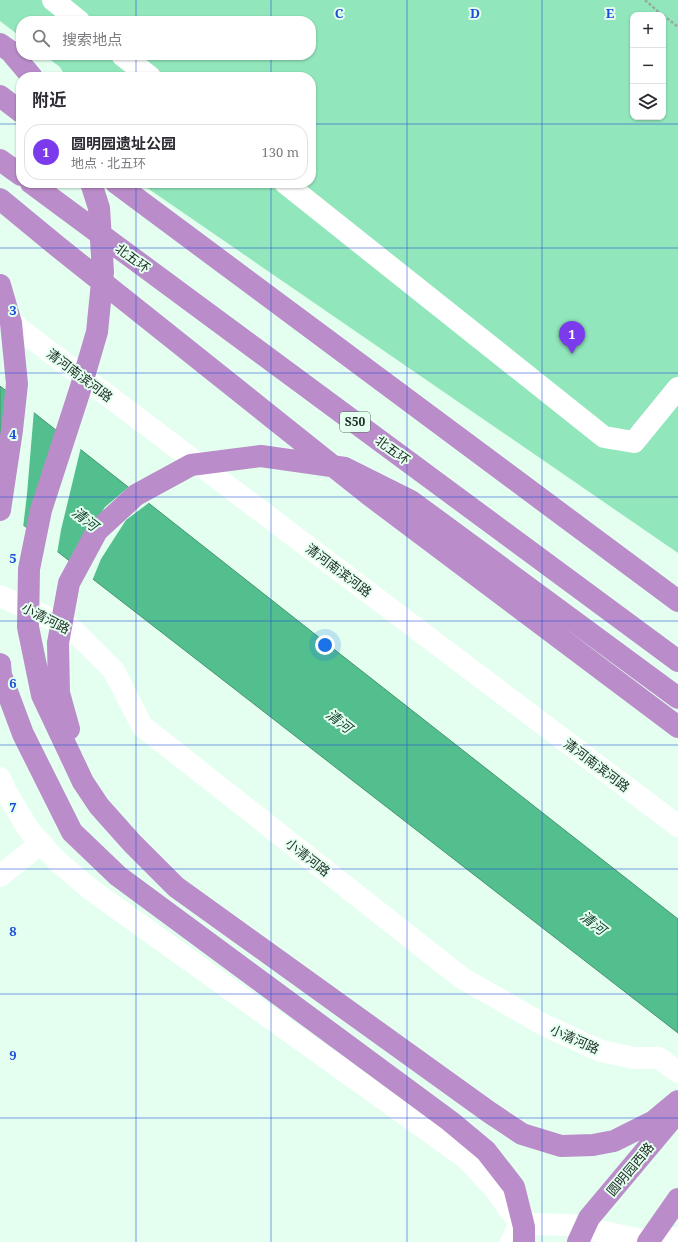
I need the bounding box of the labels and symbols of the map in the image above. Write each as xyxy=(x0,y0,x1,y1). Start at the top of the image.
text: C xyxy=(335,4,344,22)
text: D xyxy=(470,4,480,22)
text: E xyxy=(606,4,615,22)
street label: 北五环 xyxy=(112,239,154,277)
text: 3 xyxy=(9,301,17,319)
pin: 1 xyxy=(559,321,585,354)
street label: 清河南滨河路 xyxy=(43,344,117,406)
road number: S50 xyxy=(340,412,370,432)
text: 4 xyxy=(9,425,17,443)
street label: 北五环 xyxy=(372,431,414,469)
water label: 清河 xyxy=(68,503,105,537)
street label: 清河南滨河路 xyxy=(302,539,376,601)
text: 5 xyxy=(9,549,17,567)
street label: 小清河路 xyxy=(19,598,73,638)
your location xyxy=(315,635,335,655)
text: 6 xyxy=(9,674,17,692)
water label: 清河 xyxy=(322,705,359,739)
street label: 清河南滨河路 xyxy=(560,734,634,796)
text: 7 xyxy=(9,798,17,816)
street label: 小清河路 xyxy=(282,834,334,880)
water label: 清河 xyxy=(576,907,613,941)
text: 8 xyxy=(9,922,17,940)
street label: 小清河路 xyxy=(548,1020,602,1058)
text: 9 xyxy=(9,1046,17,1064)
street label: 圆明园西路 xyxy=(602,1138,658,1200)

